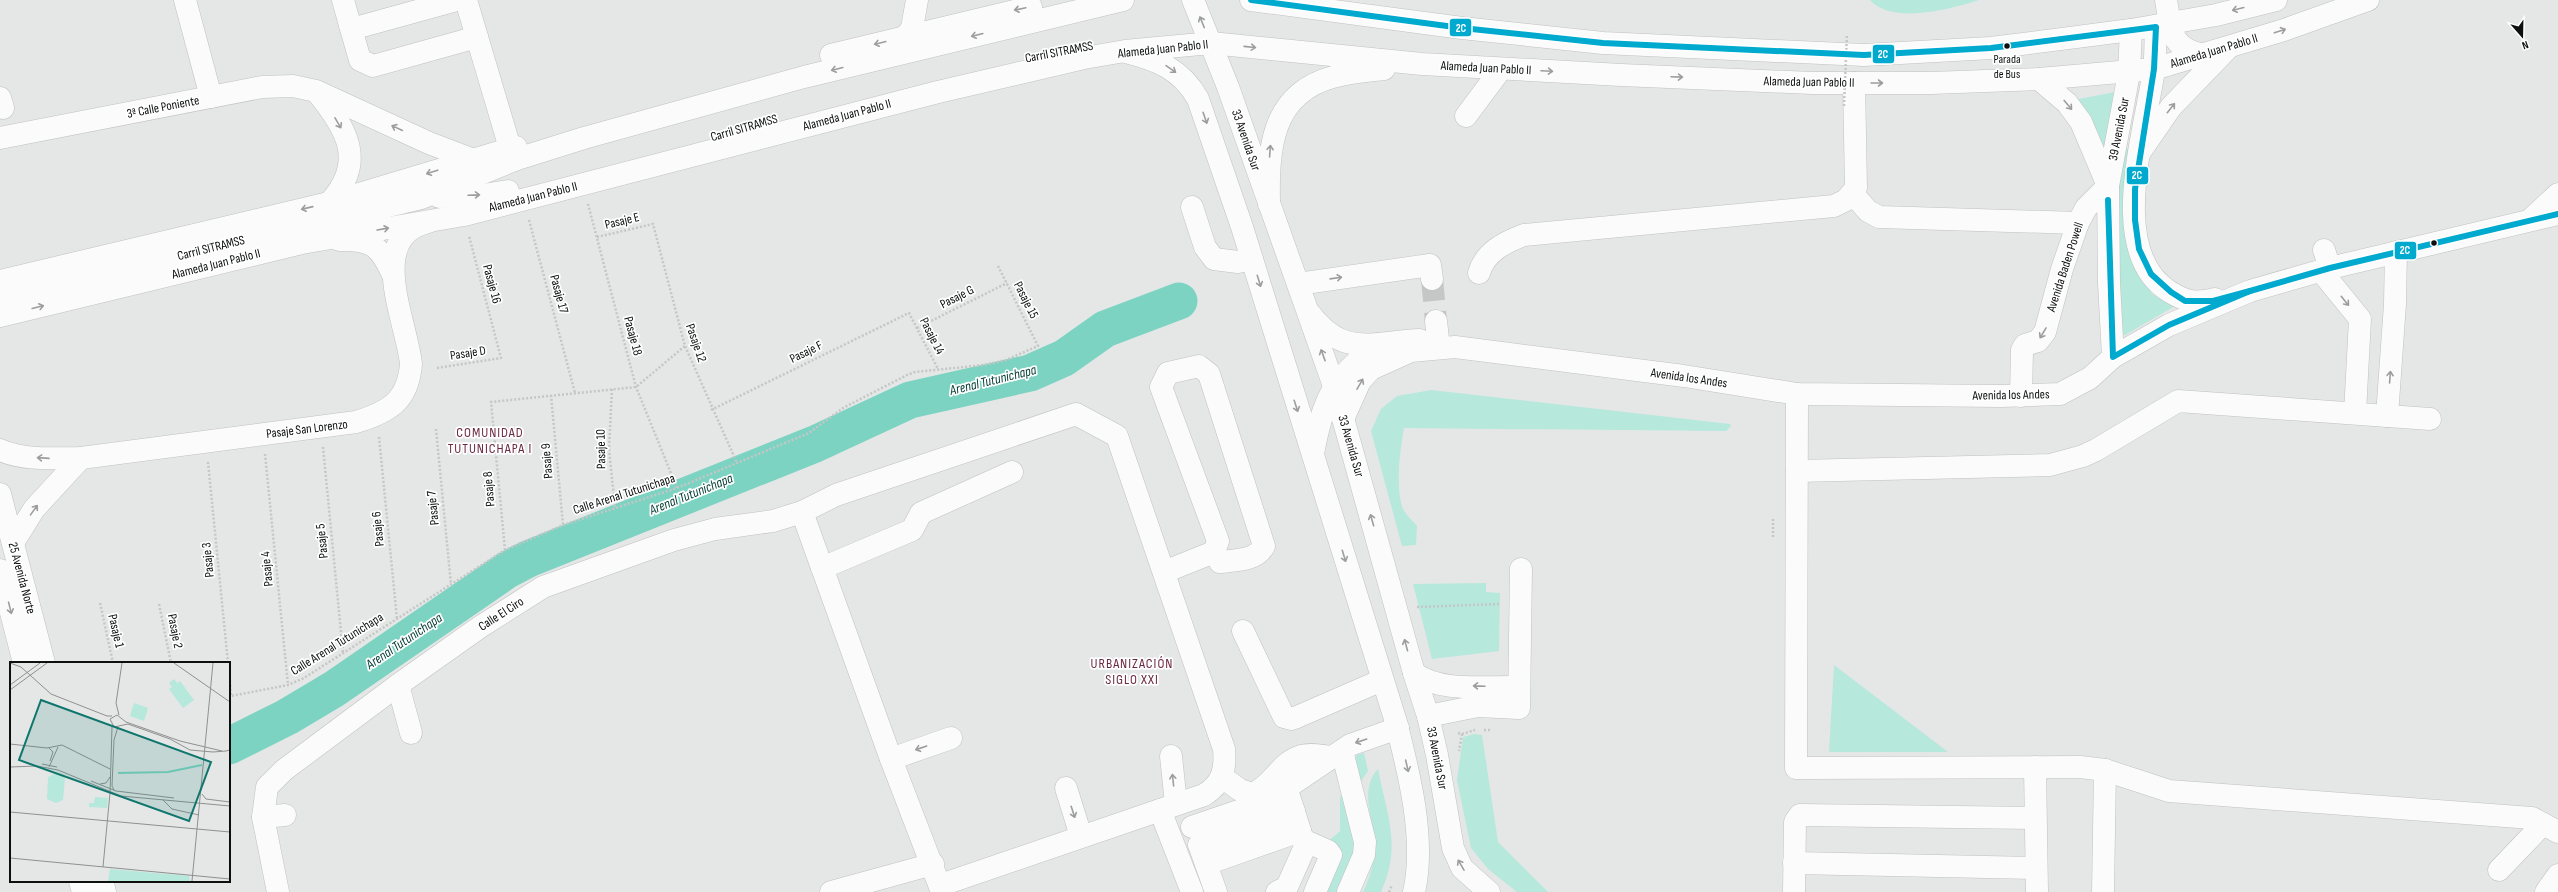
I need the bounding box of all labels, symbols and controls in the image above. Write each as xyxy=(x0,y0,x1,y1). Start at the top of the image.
one-way arrow xyxy=(1013,5,1026,13)
one-way arrow xyxy=(2232,6,2245,14)
one-way arrow xyxy=(1198,16,1205,28)
north arrow xyxy=(2502,16,2542,56)
line badge: 2C xyxy=(1449,18,1472,37)
text: 2C xyxy=(1456,22,1467,35)
one-way arrow xyxy=(2273,27,2286,34)
street label: Alameda Juan Pablo II xyxy=(2167,30,2260,72)
one-way arrow xyxy=(970,32,983,39)
street label: Alameda Juan Pablo II xyxy=(1116,36,1209,62)
street label: Carril SITRAMSS xyxy=(1024,37,1095,66)
text: N xyxy=(2520,38,2530,52)
one-way arrow xyxy=(873,39,886,47)
marker: Parada de Bus xyxy=(2002,41,2012,51)
one-way arrow xyxy=(1243,43,1256,51)
line badge: 2C xyxy=(1872,44,1895,64)
text: 2C xyxy=(1878,48,1889,61)
place label: Parada de Bus xyxy=(1993,52,2021,82)
street label: Alameda Juan Pablo II xyxy=(1439,58,1532,78)
one-way arrow xyxy=(1165,65,1176,73)
one-way arrow xyxy=(830,66,843,74)
one-way arrow xyxy=(1540,67,1553,75)
one-way arrow xyxy=(1670,73,1683,81)
street label: Alameda Juan Pablo II xyxy=(1762,73,1855,91)
one-way arrow xyxy=(1870,79,1883,87)
street label: 3ª Calle Poniente xyxy=(125,92,201,122)
street label: Alameda Juan Pablo II xyxy=(800,96,893,135)
street label: 39 Avenida Sur xyxy=(2105,96,2133,162)
one-way arrow xyxy=(2063,100,2072,111)
one-way arrow xyxy=(2166,103,2175,114)
street label: 33 Avenida Sur xyxy=(1228,107,1264,173)
street label: Carril SITRAMSS xyxy=(709,111,780,145)
one-way arrow xyxy=(1201,112,1209,124)
one-way arrow xyxy=(335,117,343,129)
one-way arrow xyxy=(391,124,403,131)
one-way arrow xyxy=(1267,145,1274,158)
line badge: 2C xyxy=(2126,166,2149,185)
one-way arrow xyxy=(426,168,438,176)
text: 2C xyxy=(2132,169,2143,182)
street label: Alameda Juan Pablo II xyxy=(486,178,579,216)
one-way arrow xyxy=(467,192,480,199)
one-way arrow xyxy=(301,205,314,212)
street label: Pasaje E xyxy=(603,209,641,233)
street label: Avenida Baden Powell xyxy=(2043,220,2087,315)
one-way arrow xyxy=(376,225,389,233)
street label: Carril SITRAMSS xyxy=(176,232,247,264)
unlabelled marker xyxy=(2429,238,2439,248)
line badge: 2C xyxy=(2394,241,2417,260)
text: 2C xyxy=(2400,244,2411,257)
street label: Alameda Juan Pablo II xyxy=(169,245,262,283)
street label: Pasaje 16 xyxy=(479,263,505,306)
street label: Pasaje 17 xyxy=(546,273,572,316)
one-way arrow xyxy=(1329,274,1342,282)
one-way arrow xyxy=(1255,275,1263,288)
street label: Pasaje 15 xyxy=(1010,279,1042,321)
street label: Pasaje G xyxy=(937,282,977,312)
one-way arrow xyxy=(2340,296,2349,306)
one-way arrow xyxy=(31,303,44,311)
street label: Pasaje 18 xyxy=(620,315,646,358)
street label: Pasaje 14 xyxy=(916,315,948,358)
street label: Pasaje 12 xyxy=(682,322,710,364)
one-way arrow xyxy=(2038,328,2047,339)
street label: Pasaje F xyxy=(787,337,825,367)
street label: Pasaje D xyxy=(449,342,487,364)
one-way arrow xyxy=(1318,349,1326,361)
water label: Arenal Tutunichapa xyxy=(947,361,1038,399)
street label: Avenida los Andes xyxy=(1649,365,1729,391)
one-way arrow xyxy=(2387,371,2394,384)
one-way arrow xyxy=(1356,378,1364,390)
street label: Avenida los Andes xyxy=(1971,386,2050,404)
one-way arrow xyxy=(1293,399,1301,411)
street label: 33 Avenida Sur xyxy=(1335,413,1368,479)
street label: Pasaje San Lorenzo xyxy=(265,416,349,442)
district label: COMUNIDAD TUTUNICHAPA I xyxy=(448,424,532,457)
street label: Pasaje 10 xyxy=(593,429,609,469)
street label: Pasaje 9 xyxy=(537,442,557,479)
one-way arrow xyxy=(36,454,49,461)
water label: Arenal Tutunichapa xyxy=(646,469,736,519)
street label: Pasaje 8 xyxy=(479,470,499,507)
street label: Calle Arenal Tutunichapa xyxy=(571,470,677,518)
street label: Pasaje 7 xyxy=(423,489,443,526)
one-way arrow xyxy=(30,505,38,516)
street label: Pasaje 6 xyxy=(368,510,388,547)
one-way arrow xyxy=(1367,513,1375,526)
street label: Pasaje 5 xyxy=(312,523,332,559)
street label: 25 Avenida Norte xyxy=(5,540,39,616)
street label: Pasaje 3 xyxy=(198,542,218,578)
street label: Pasaje 4 xyxy=(257,550,277,587)
one-way arrow xyxy=(1341,550,1348,563)
street label: Calle El Ciro xyxy=(475,593,527,635)
one-way arrow xyxy=(6,601,14,614)
street label: Calle Arenal Tutunichapa xyxy=(288,609,386,679)
water label: Arenal Tutunichapa xyxy=(362,609,446,673)
street label: Pasaje 2 xyxy=(164,612,186,650)
street label: Pasaje 1 xyxy=(104,613,128,650)
one-way arrow xyxy=(1402,639,1409,652)
district label: URBANIZACIÓN SIGLO XXI xyxy=(1091,655,1173,688)
inset map xyxy=(10,662,230,882)
one-way arrow xyxy=(1473,682,1486,690)
street label: 33 Avenida Sur xyxy=(1423,725,1451,791)
one-way arrow xyxy=(1356,738,1368,746)
one-way arrow xyxy=(916,745,928,753)
one-way arrow xyxy=(1403,759,1411,772)
one-way arrow xyxy=(1170,774,1177,787)
one-way arrow xyxy=(1070,806,1078,818)
one-way arrow xyxy=(1457,859,1465,871)

